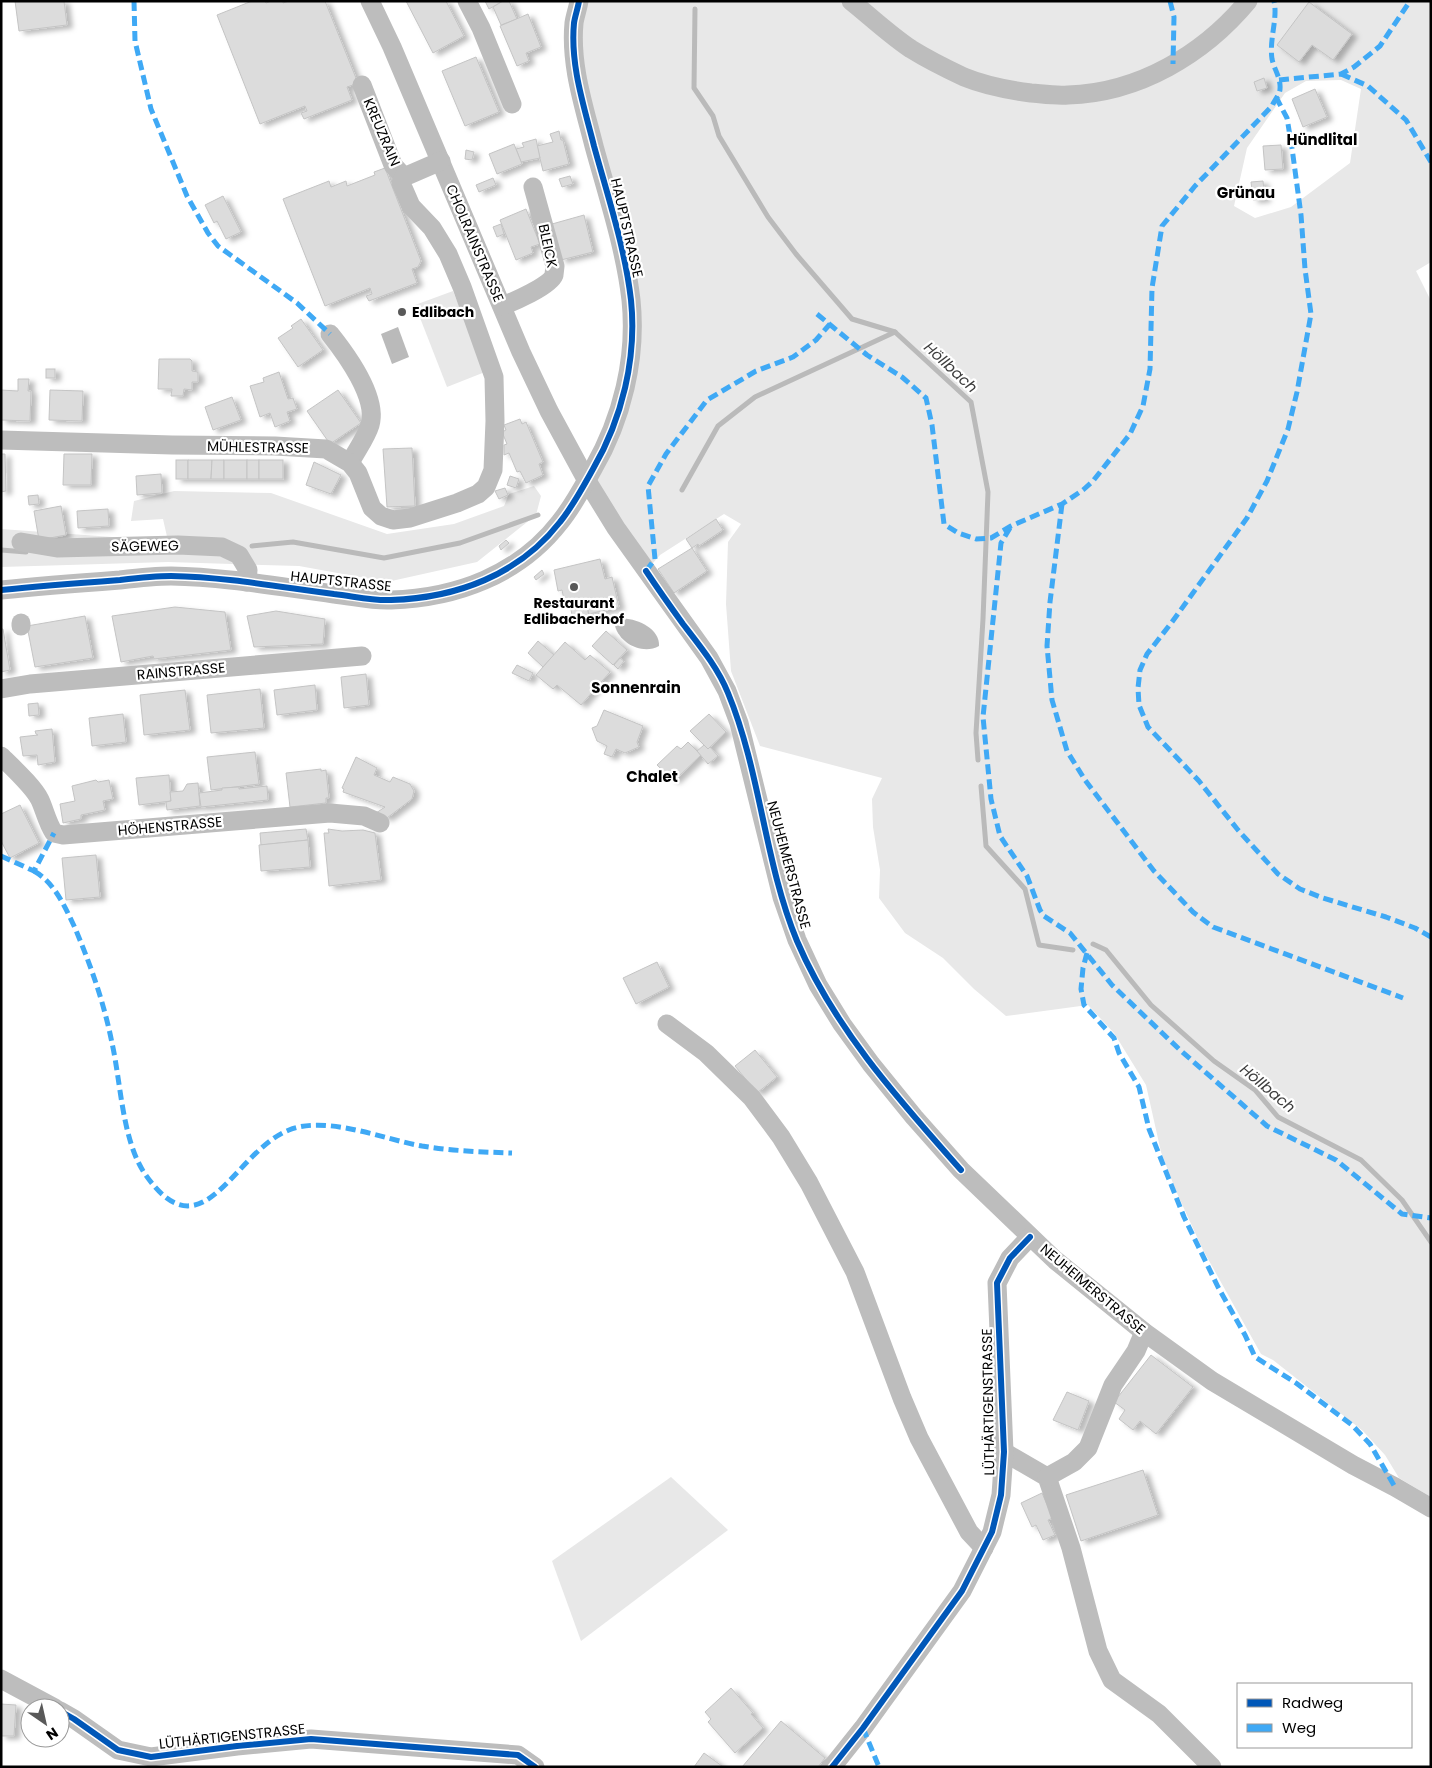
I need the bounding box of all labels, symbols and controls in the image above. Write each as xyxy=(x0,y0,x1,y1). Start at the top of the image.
street label: KREUZRAIN xyxy=(359,95,405,169)
district label: Hündlital xyxy=(1287,129,1357,150)
street label: HAUPTSTRASSE xyxy=(606,176,648,280)
street label: CHOLRAINSTRASSE xyxy=(441,181,509,305)
district label: Grünau xyxy=(1217,182,1275,203)
street label: BLEICK xyxy=(534,222,563,270)
place label: Edlibach xyxy=(412,302,474,322)
marker: Edlibach xyxy=(396,306,408,318)
water label: Höllbach xyxy=(920,337,982,397)
street label: MÜHLESTRASSE xyxy=(207,436,309,458)
street label: SÄGEWEG xyxy=(111,535,179,557)
street label: HAUPTSTRASSE xyxy=(289,566,393,596)
marker: Restaurant Edlibacherhof xyxy=(568,581,580,593)
place label: Restaurant Edlibacherhof xyxy=(524,593,624,629)
street label: RAINSTRASSE xyxy=(136,657,226,685)
district label: Sonnenrain xyxy=(591,677,681,698)
district label: Chalet xyxy=(626,766,678,787)
street label: NEUHEIMERSTRASSE xyxy=(762,799,816,931)
street label: HÖHENSTRASSE xyxy=(117,811,223,841)
water label: Höllbach xyxy=(1236,1059,1300,1117)
street label: NEUHEIMERSTRASSE xyxy=(1036,1239,1150,1339)
street label: LÜTHÄRTIGENSTRASSE xyxy=(977,1328,999,1476)
legend xyxy=(1237,1683,1412,1748)
text: Radweg xyxy=(1282,1692,1343,1713)
north arrow xyxy=(20,1698,70,1748)
text: Weg xyxy=(1282,1717,1316,1738)
street label: LÜTHÄRTIGENSTRASSE xyxy=(158,1718,306,1754)
text: N xyxy=(42,1723,62,1745)

